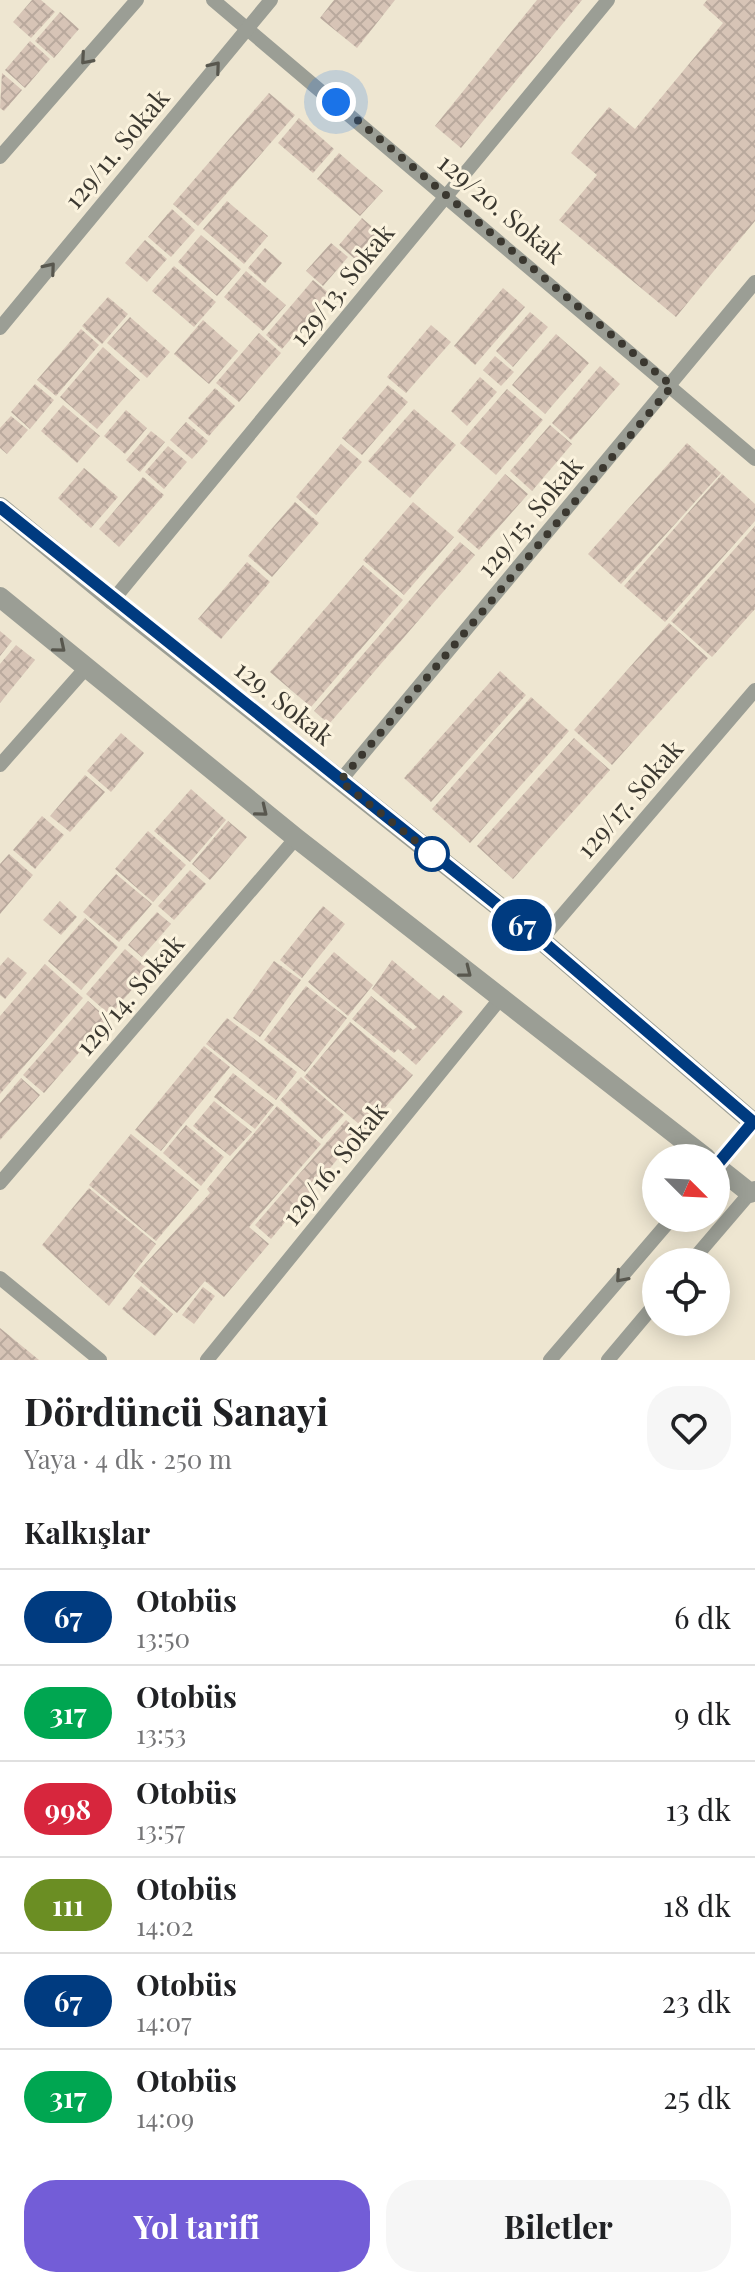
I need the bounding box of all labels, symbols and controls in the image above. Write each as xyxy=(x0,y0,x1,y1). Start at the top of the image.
one-way arrow xyxy=(81,49,96,64)
one-way arrow xyxy=(205,62,220,77)
street label: 129/11. Sokak xyxy=(55,80,177,215)
your location xyxy=(316,82,356,122)
street label: 129/20. Sokak xyxy=(431,145,573,272)
street label: 129/13. Sokak xyxy=(281,215,402,353)
one-way arrow xyxy=(40,263,55,277)
street label: 129/15. Sokak xyxy=(468,448,590,584)
one-way arrow xyxy=(50,638,65,652)
street label: 129. Sokak xyxy=(228,651,342,753)
street label: 129/17. Sokak xyxy=(568,731,691,865)
one-way arrow xyxy=(253,801,267,816)
unlabelled marker xyxy=(415,837,449,871)
line badge: 67 xyxy=(486,899,558,951)
text: 67 xyxy=(508,906,536,943)
street label: 129/14. Sokak xyxy=(67,925,192,1062)
one-way arrow xyxy=(457,962,471,977)
street label: 129/16. Sokak xyxy=(273,1093,395,1233)
north arrow xyxy=(642,1144,730,1232)
map controls xyxy=(642,1144,730,1336)
button: locate xyxy=(642,1248,730,1336)
one-way arrow xyxy=(616,1268,631,1283)
text: Dördüncü Sanayi xyxy=(24,1385,328,1436)
button: heart xyxy=(647,1386,731,1470)
text: Yaya · 4 dk · 250 m xyxy=(24,1441,232,1476)
text: Kalkışlar xyxy=(24,1512,150,1552)
text: Otobüs xyxy=(136,1580,237,1620)
text: 6 dk xyxy=(674,1597,731,1637)
text: 67 xyxy=(54,1598,82,1635)
text: 13:50 xyxy=(136,1620,190,1655)
text: Otobüs xyxy=(136,1676,237,1716)
text: 9 dk xyxy=(674,1693,731,1733)
text: 317 xyxy=(49,1694,87,1731)
text: 13:53 xyxy=(136,1716,186,1751)
text: Otobüs xyxy=(136,1772,237,1812)
text: 13 dk xyxy=(665,1789,731,1829)
text: 998 xyxy=(45,1790,91,1827)
text: 13:57 xyxy=(136,1812,185,1847)
text: Otobüs xyxy=(136,1868,237,1908)
text: 18 dk xyxy=(663,1885,731,1925)
text: 111 xyxy=(52,1886,84,1923)
text: 14:02 xyxy=(136,1908,193,1943)
text: Otobüs xyxy=(136,1964,237,2004)
text: 23 dk xyxy=(662,1981,731,2021)
text: 67 xyxy=(54,1982,82,2019)
text: 14:07 xyxy=(136,2004,192,2039)
text: Otobüs xyxy=(136,2060,237,2100)
text: 25 dk xyxy=(663,2077,731,2117)
text: 317 xyxy=(49,2078,87,2115)
text: 14:09 xyxy=(136,2100,194,2135)
button: Yol tarifi xyxy=(24,2180,370,2272)
button: Biletler xyxy=(386,2180,731,2272)

